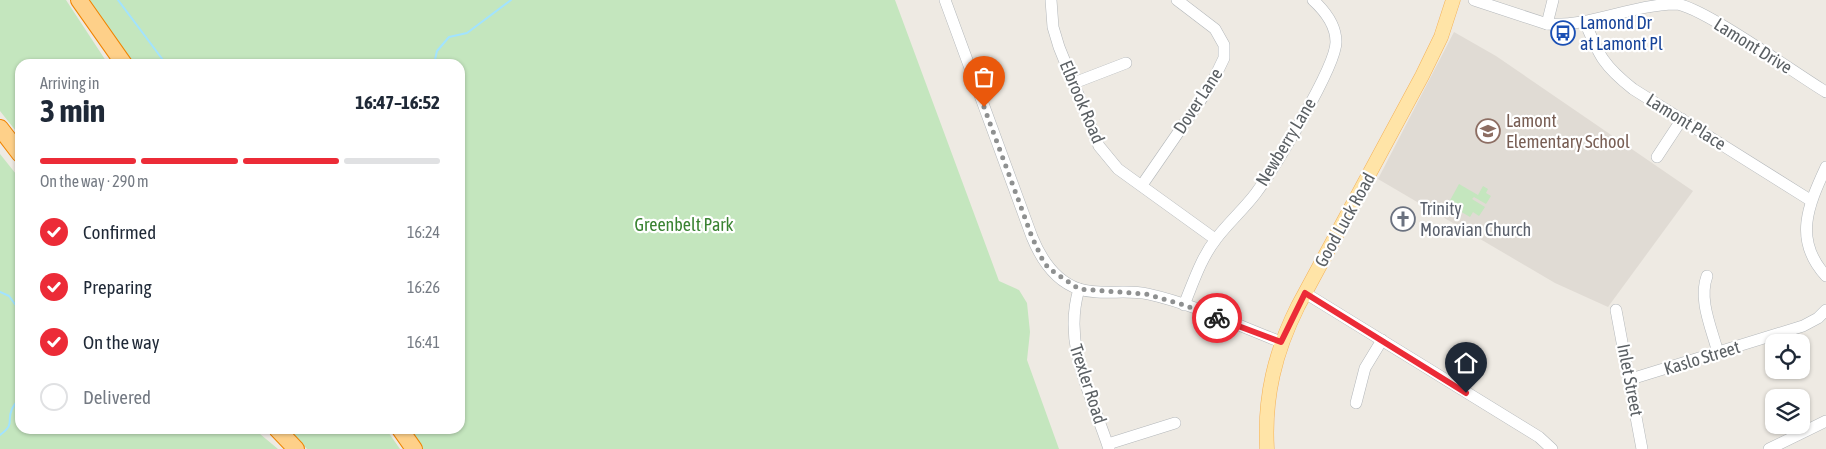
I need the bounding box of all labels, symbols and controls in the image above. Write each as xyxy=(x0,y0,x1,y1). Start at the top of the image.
place label: Lamond Dr at Lamont Pl xyxy=(1580,12,1663,54)
street label: Lamont Drive xyxy=(1710,13,1796,78)
bus stop icon: Lamond Dr at Lamont Pl xyxy=(1550,20,1576,46)
pin xyxy=(963,56,1005,107)
street label: Elbrook Road xyxy=(1056,57,1109,146)
icon: bag xyxy=(970,63,998,91)
street label: Dover Lane xyxy=(1169,64,1226,137)
text: Arriving in xyxy=(40,74,100,92)
street label: Lamont Place xyxy=(1643,89,1730,154)
text: 16:47–16:52 xyxy=(355,91,440,113)
text: 3 min xyxy=(40,92,105,129)
street label: Newberry Lane xyxy=(1251,94,1320,189)
place label: Lamont Elementary School xyxy=(1506,110,1630,152)
school or university icon: Lamont Elementary School xyxy=(1475,118,1501,144)
street label: Good Luck Road xyxy=(1310,169,1379,271)
text: On the way · 290 m xyxy=(40,172,149,190)
place label: Trinity Moravian Church xyxy=(1420,198,1531,240)
church icon: Trinity Moravian Church xyxy=(1390,206,1416,232)
park label: Greenbelt Park xyxy=(634,214,734,235)
icon: check xyxy=(40,218,68,246)
text: Confirmed xyxy=(83,221,156,243)
text: 16:24 xyxy=(407,223,440,241)
icon: check xyxy=(40,273,68,301)
text: Preparing xyxy=(83,276,152,298)
text: 16:26 xyxy=(407,278,440,296)
courier xyxy=(1192,293,1242,343)
icon: bike xyxy=(1203,304,1231,332)
icon: check xyxy=(40,328,68,356)
text: On the way xyxy=(83,331,160,353)
text: 16:41 xyxy=(407,333,440,351)
map controls xyxy=(1765,334,1810,434)
button: locate xyxy=(1765,334,1810,379)
street label: Kaslo Street xyxy=(1661,336,1742,379)
street label: Trexler Road xyxy=(1066,341,1111,426)
pin xyxy=(1445,342,1487,393)
street label: Inlet Street xyxy=(1613,342,1648,418)
icon: home xyxy=(1452,349,1480,377)
text: Delivered xyxy=(83,386,151,408)
button: layers xyxy=(1765,389,1810,434)

